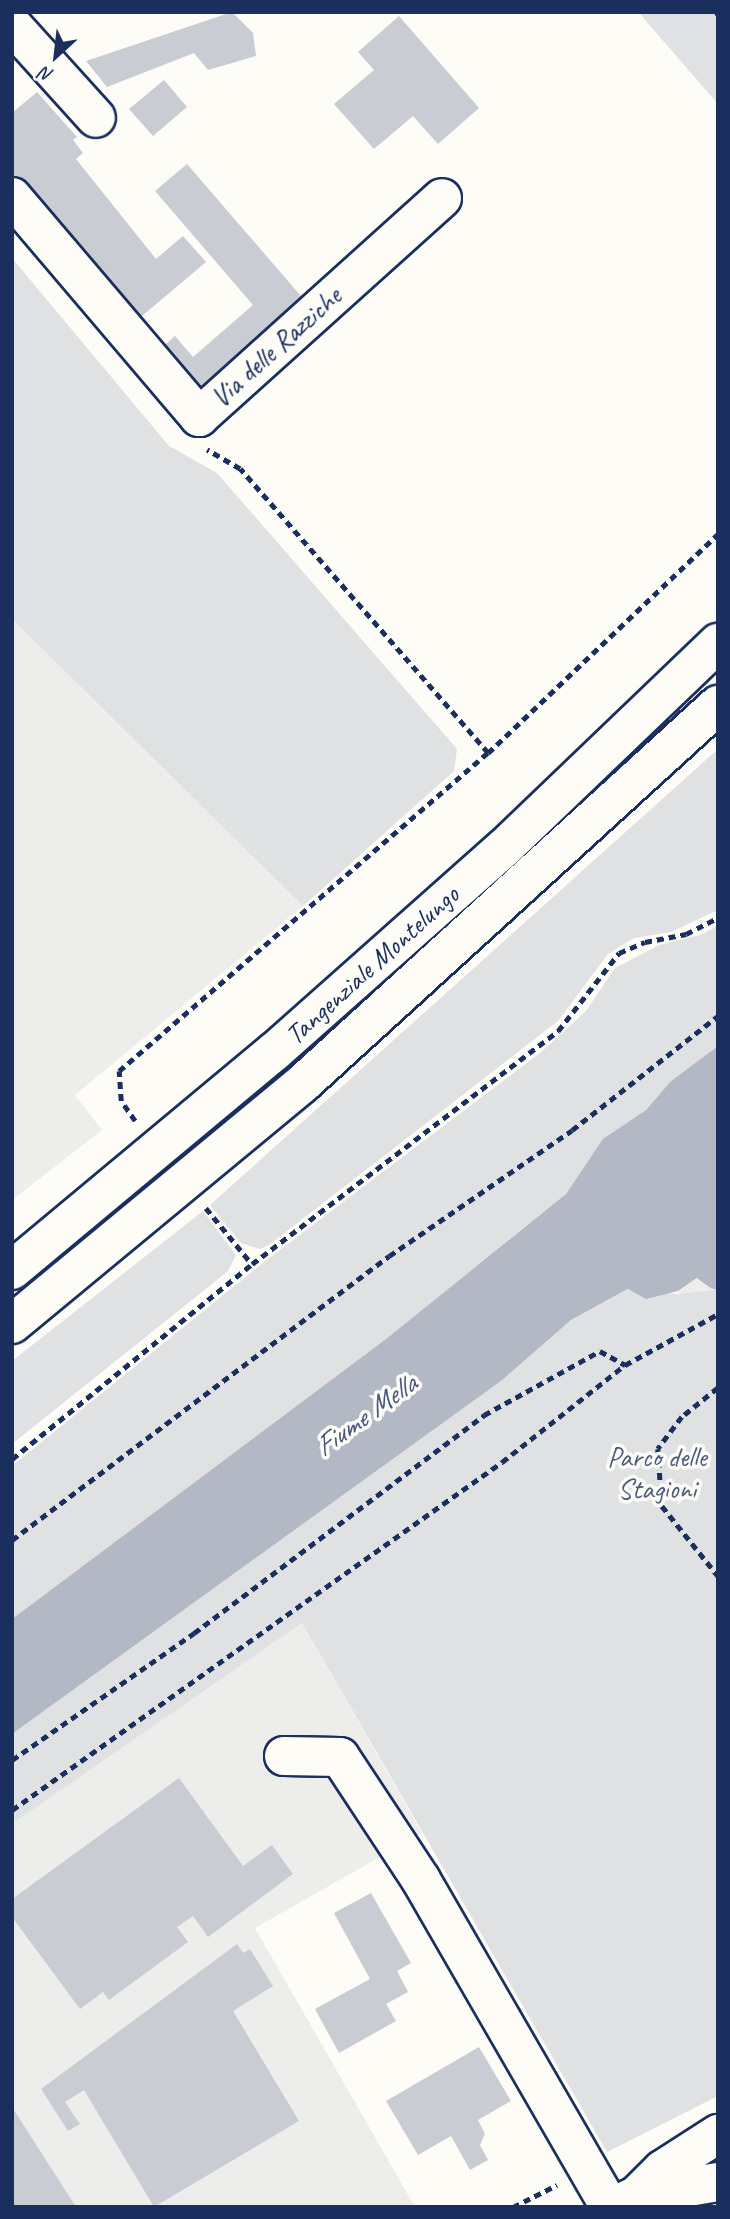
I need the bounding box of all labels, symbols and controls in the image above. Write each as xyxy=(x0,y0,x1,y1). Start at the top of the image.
north arrow xyxy=(21,21,91,91)
text: N xyxy=(36,61,57,88)
street label: Via delle Razziche xyxy=(204,279,348,415)
street label: Tangenziale Montelungo xyxy=(278,878,466,1052)
water label: Fiume Mella xyxy=(307,1366,423,1464)
park label: Parco delle Stagioni xyxy=(607,1440,707,1506)

